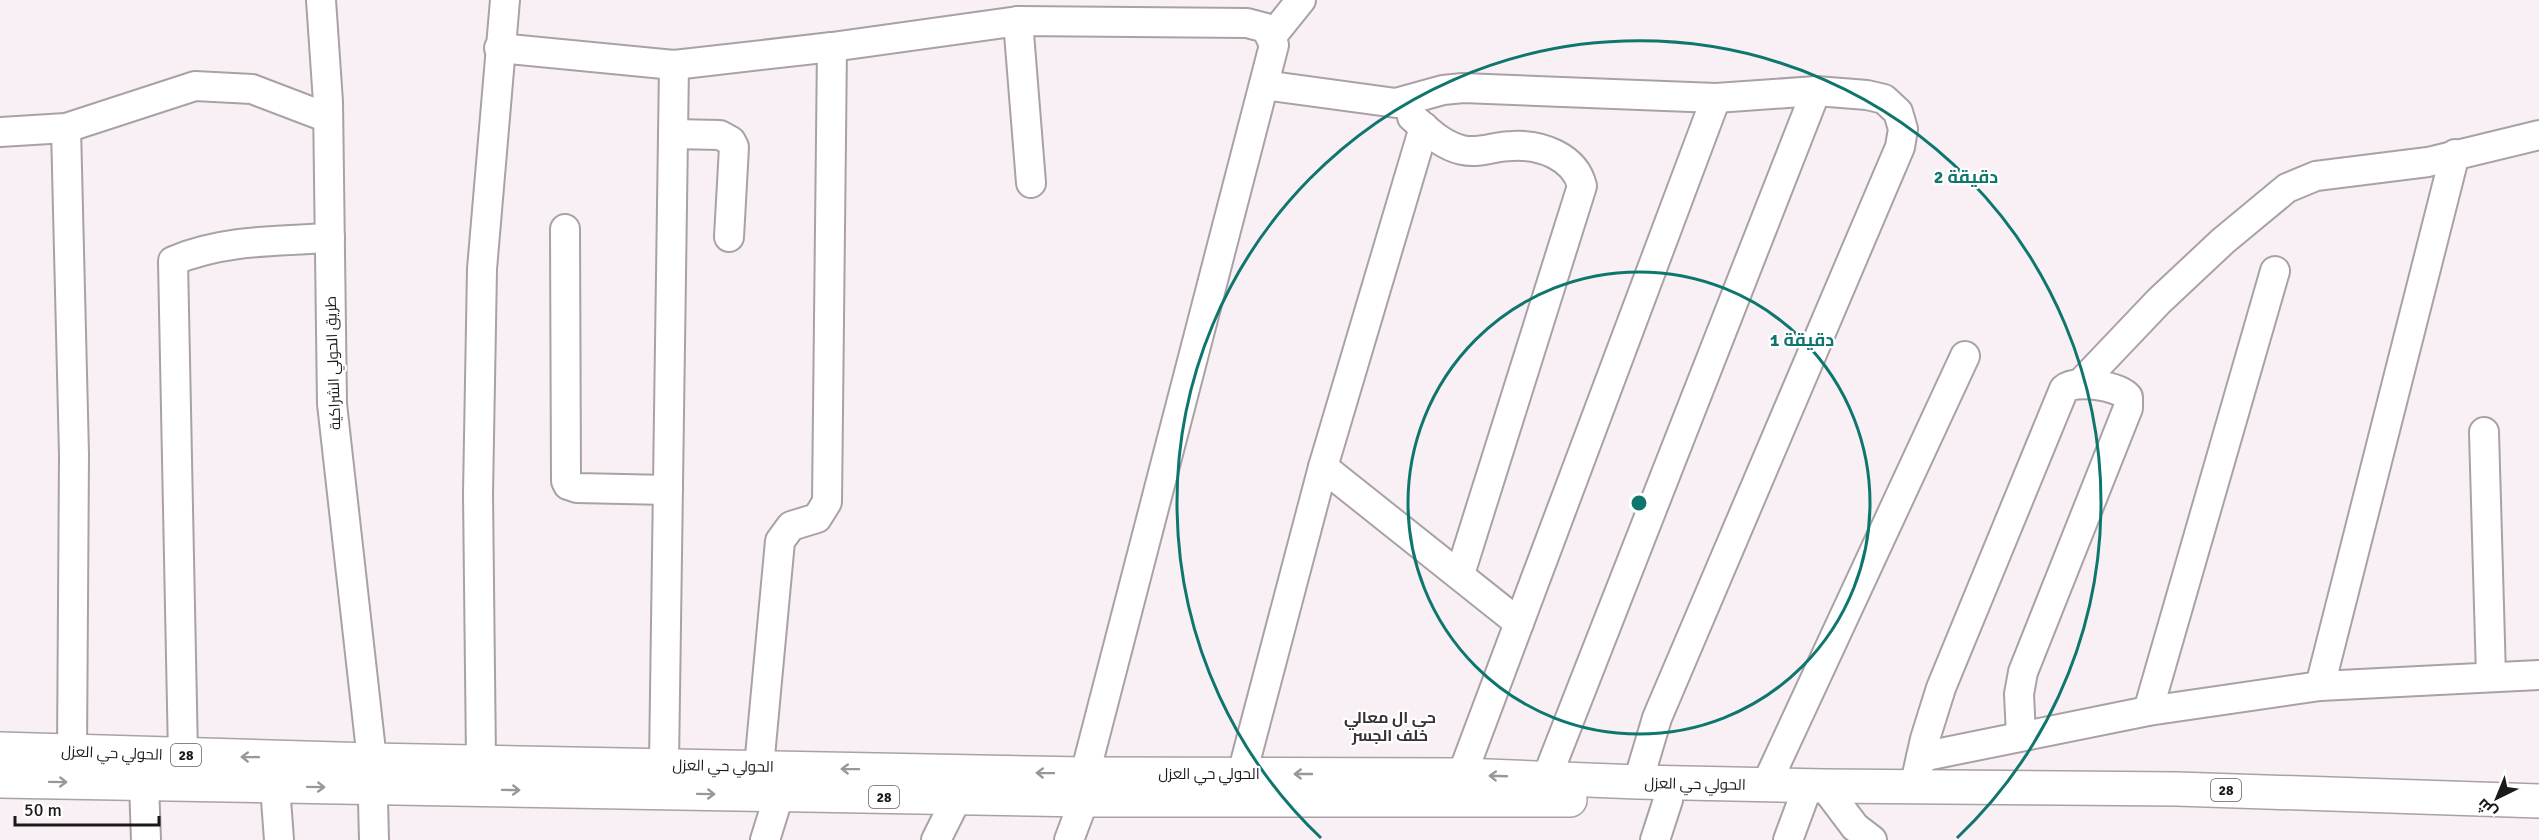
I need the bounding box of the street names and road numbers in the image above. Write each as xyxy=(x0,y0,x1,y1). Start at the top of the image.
street label: طريق الحولي الشراكية xyxy=(322,296,347,430)
street label: الحولي حي العزل xyxy=(61,742,163,767)
road number: 28 xyxy=(171,744,201,766)
street label: الحولي حي العزل xyxy=(672,756,774,779)
street label: الحولي حي العزل xyxy=(1158,765,1260,786)
street label: الحولي حي العزل xyxy=(1644,774,1746,797)
road number: 28 xyxy=(2211,779,2241,801)
road number: 28 xyxy=(869,786,899,808)

